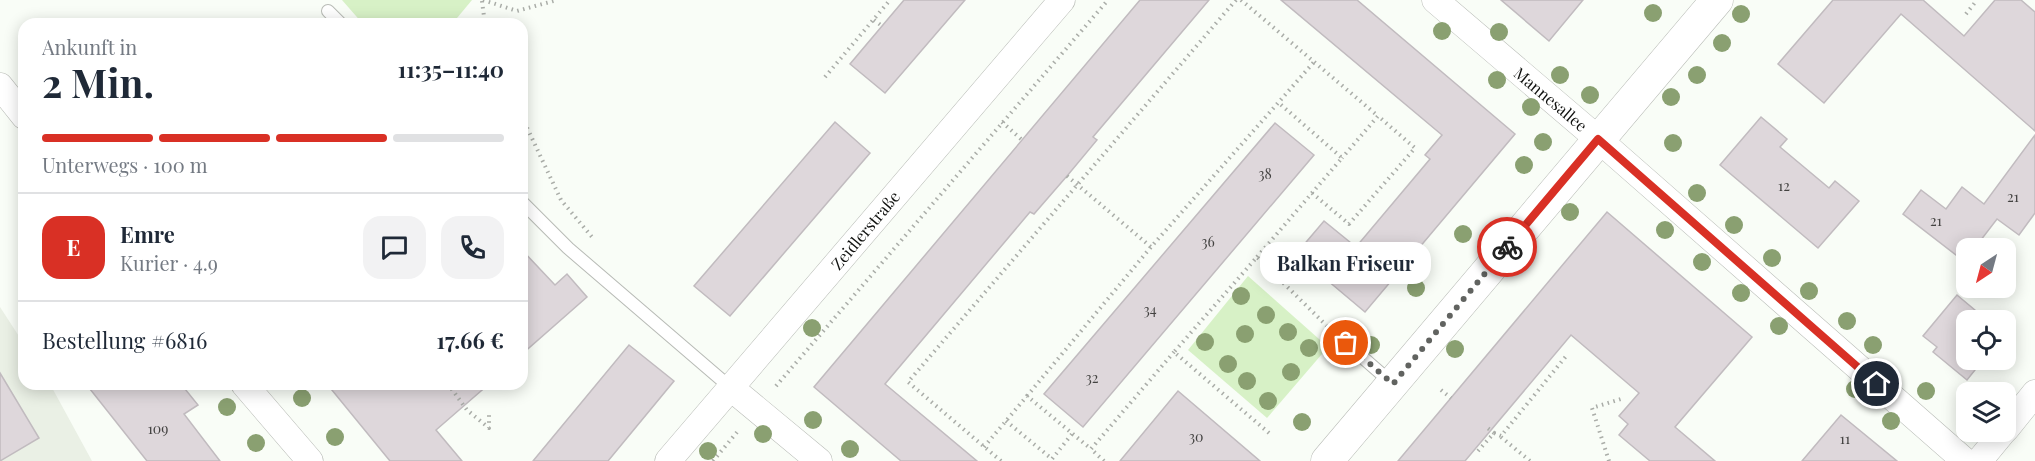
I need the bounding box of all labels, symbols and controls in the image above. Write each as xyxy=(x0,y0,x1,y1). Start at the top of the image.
text: Ankunft in xyxy=(42,33,137,60)
text: 11:35–11:40 xyxy=(398,54,504,84)
text: 2 Min. xyxy=(42,56,154,108)
street label: Mannesallee xyxy=(1510,62,1592,136)
text: Unterwegs · 100 m xyxy=(42,151,208,178)
house number: 38 xyxy=(1258,164,1272,183)
house number: 12 xyxy=(1778,176,1790,195)
street label: Zeidlerstraße xyxy=(826,186,904,274)
house number: 21 xyxy=(2007,187,2019,206)
house number: 21 xyxy=(1930,211,1942,230)
button: chat xyxy=(363,216,426,279)
button: phone xyxy=(441,216,504,279)
courier xyxy=(1477,217,1537,277)
text: Emre xyxy=(120,219,175,249)
icon: bike xyxy=(1491,231,1524,264)
text: E xyxy=(67,232,80,262)
house number: 36 xyxy=(1201,232,1215,251)
north arrow xyxy=(1956,238,2016,298)
map controls xyxy=(1956,238,2016,442)
callout: Balkan Friseur xyxy=(1260,241,1432,283)
text: Kurier · 4.9 xyxy=(120,249,218,276)
text: Balkan Friseur xyxy=(1277,249,1414,276)
house number: 34 xyxy=(1143,300,1157,319)
button: locate xyxy=(1956,310,2016,370)
pin xyxy=(1320,317,1371,368)
text: Bestellung #6816 xyxy=(42,325,207,355)
text: 17.66 € xyxy=(437,325,504,355)
icon: bag xyxy=(1329,326,1362,359)
pin xyxy=(1851,358,1902,409)
icon: home xyxy=(1860,367,1893,400)
house number: 32 xyxy=(1085,368,1099,387)
button: layers xyxy=(1956,382,2016,442)
house number: 109 xyxy=(148,419,168,438)
house number: 30 xyxy=(1189,427,1203,446)
house number: 11 xyxy=(1840,429,1850,448)

